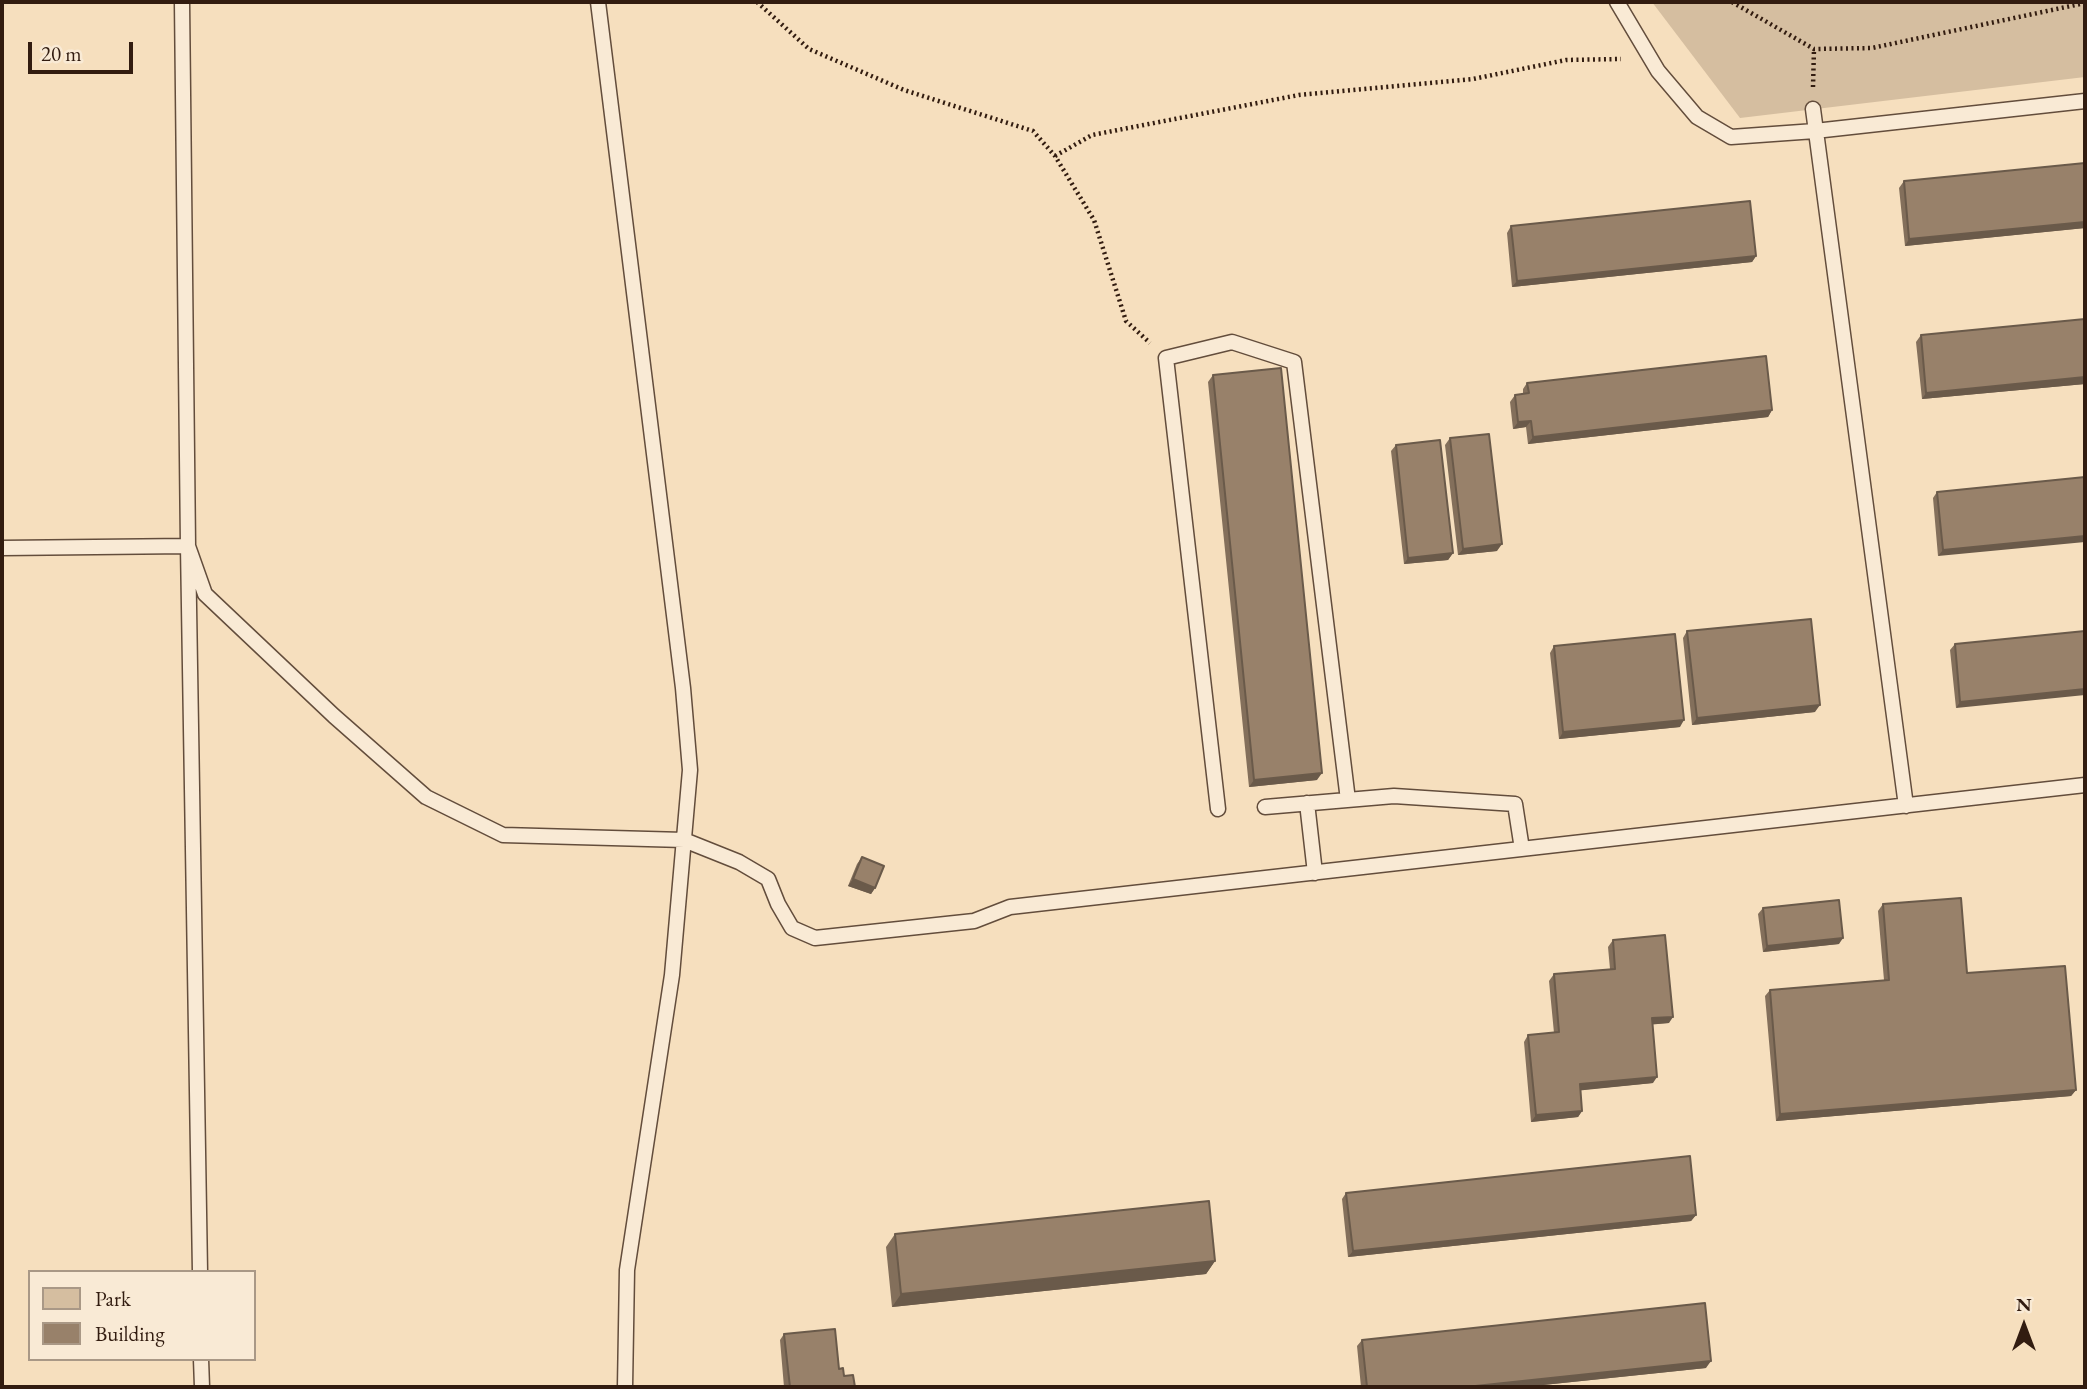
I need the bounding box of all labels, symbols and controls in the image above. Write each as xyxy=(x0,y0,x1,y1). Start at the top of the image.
scale bar xyxy=(32,28,136,72)
text: 20 m xyxy=(41,40,82,67)
legend xyxy=(28,1270,256,1361)
text: Park xyxy=(95,1285,131,1312)
north arrow xyxy=(1989,1291,2059,1361)
text: N xyxy=(2016,1292,2032,1317)
text: Building xyxy=(95,1320,165,1347)

